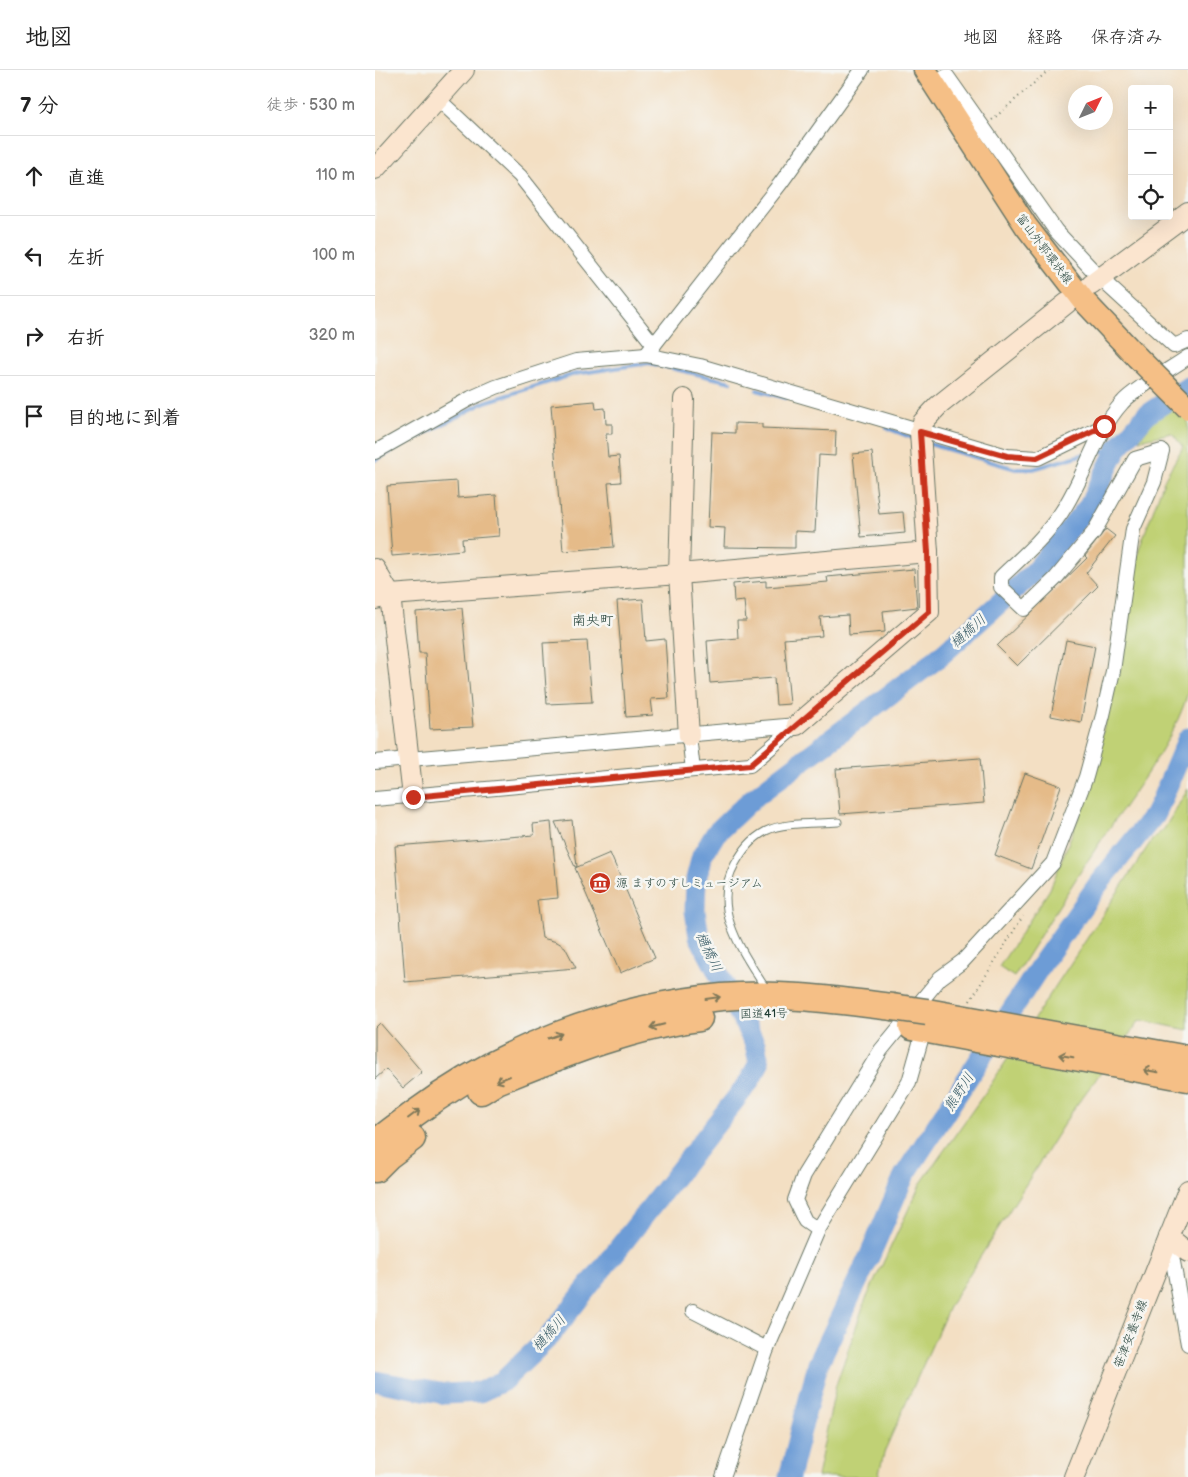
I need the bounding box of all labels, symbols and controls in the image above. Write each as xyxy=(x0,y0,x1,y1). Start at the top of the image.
text: 地図 xyxy=(25,23,73,52)
text: 地図 xyxy=(963,27,999,48)
text: 経路 xyxy=(1027,27,1063,48)
text: 保存済み xyxy=(1091,27,1163,48)
north arrow xyxy=(1068,85,1113,130)
map controls xyxy=(1128,85,1173,220)
button: + xyxy=(1128,85,1173,130)
text: 7 分 xyxy=(20,93,58,118)
text: 徒歩 · 530 m xyxy=(267,96,355,115)
button: − xyxy=(1128,130,1173,175)
icon: ahead xyxy=(20,162,48,190)
text: 110 m xyxy=(316,166,355,185)
text: 直進 xyxy=(67,167,105,190)
button: locate xyxy=(1128,175,1173,220)
street label: 富山外郭環状線 xyxy=(1013,211,1075,287)
icon: left xyxy=(20,242,48,270)
text: 100 m xyxy=(312,246,355,265)
text: 左折 xyxy=(67,247,105,270)
icon: right xyxy=(20,322,48,350)
text: 320 m xyxy=(309,326,355,345)
text: 右折 xyxy=(67,327,105,350)
icon: arrive xyxy=(20,402,48,430)
text: 目的地に到着 xyxy=(67,407,181,430)
route start xyxy=(1093,415,1116,438)
water label: 樋橋川 xyxy=(947,611,989,651)
district label: 南央町 xyxy=(572,612,614,629)
route end xyxy=(402,786,425,809)
museum icon: 源 ますのすしミュージアム xyxy=(588,871,612,895)
place label: 源 ますのすしミュージアム xyxy=(616,876,763,891)
water label: 樋橋川 xyxy=(692,929,726,975)
one-way arrow xyxy=(705,993,721,1003)
street label: 国道41号 xyxy=(740,1006,788,1022)
one-way arrow xyxy=(649,1022,665,1031)
one-way arrow xyxy=(547,1031,563,1040)
one-way arrow xyxy=(1058,1051,1074,1061)
one-way arrow xyxy=(1143,1066,1159,1076)
water label: 熊野川 xyxy=(940,1070,978,1114)
one-way arrow xyxy=(496,1074,511,1084)
one-way arrow xyxy=(407,1109,420,1120)
street label: 笹津安養寺線 xyxy=(1111,1298,1151,1370)
water label: 樋橋川 xyxy=(529,1312,569,1354)

